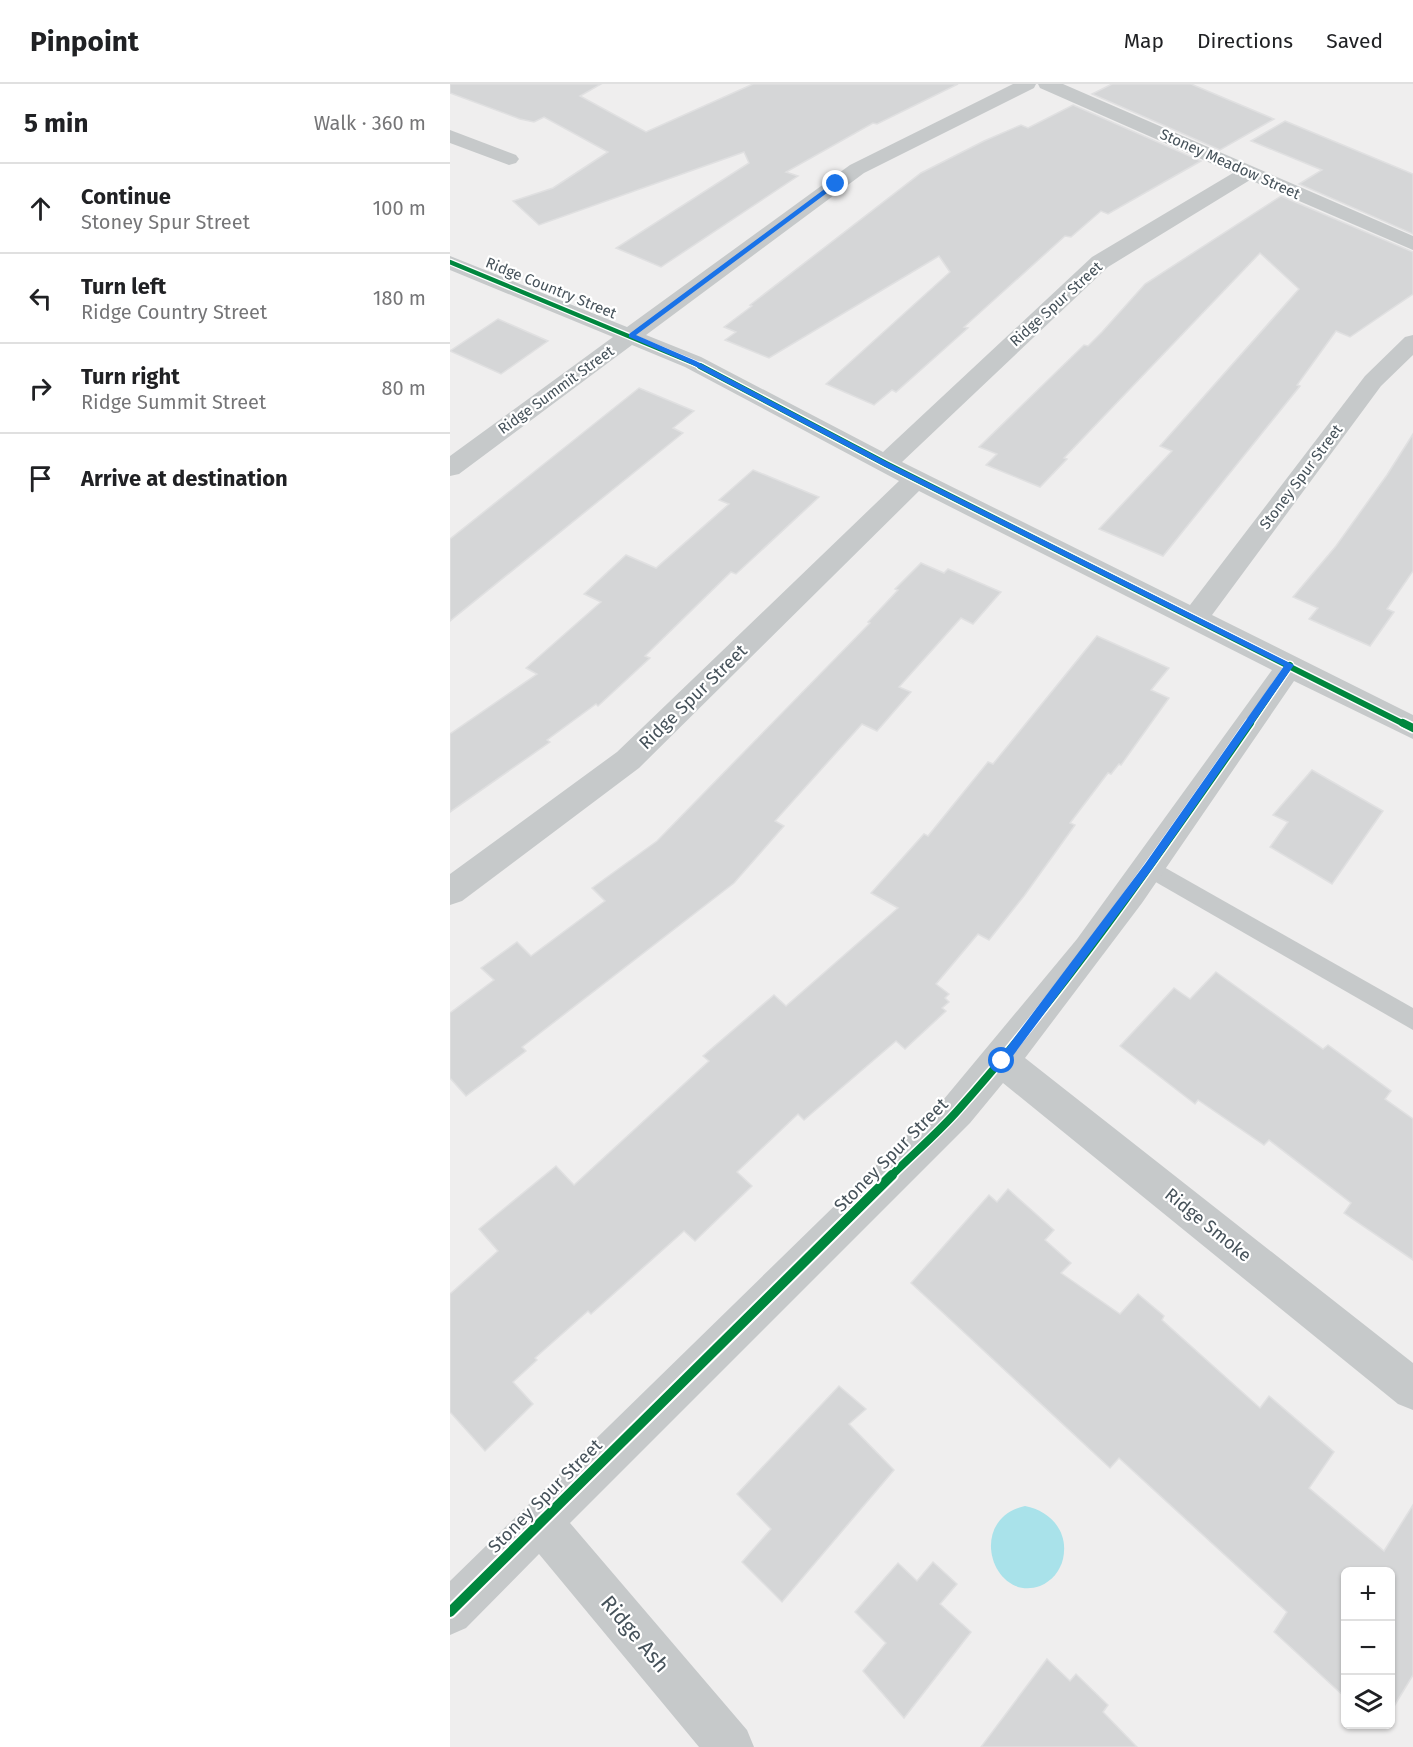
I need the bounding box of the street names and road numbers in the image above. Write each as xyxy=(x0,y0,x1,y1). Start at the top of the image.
street label: Stoney Meadow Street xyxy=(1157,125,1303,203)
street label: Ridge Country Street xyxy=(483,254,620,323)
street label: Ridge Spur Street xyxy=(1006,257,1106,350)
street label: Ridge Summit Street xyxy=(495,342,618,438)
street label: Stoney Spur Street xyxy=(1256,421,1347,533)
street label: Ridge Spur Street xyxy=(634,639,752,754)
street label: Stoney Spur Street xyxy=(829,1093,953,1217)
street label: Ridge Smoke xyxy=(1160,1183,1256,1267)
street label: Stoney Spur Street xyxy=(483,1434,607,1558)
street label: Ridge Ash xyxy=(595,1590,675,1678)

